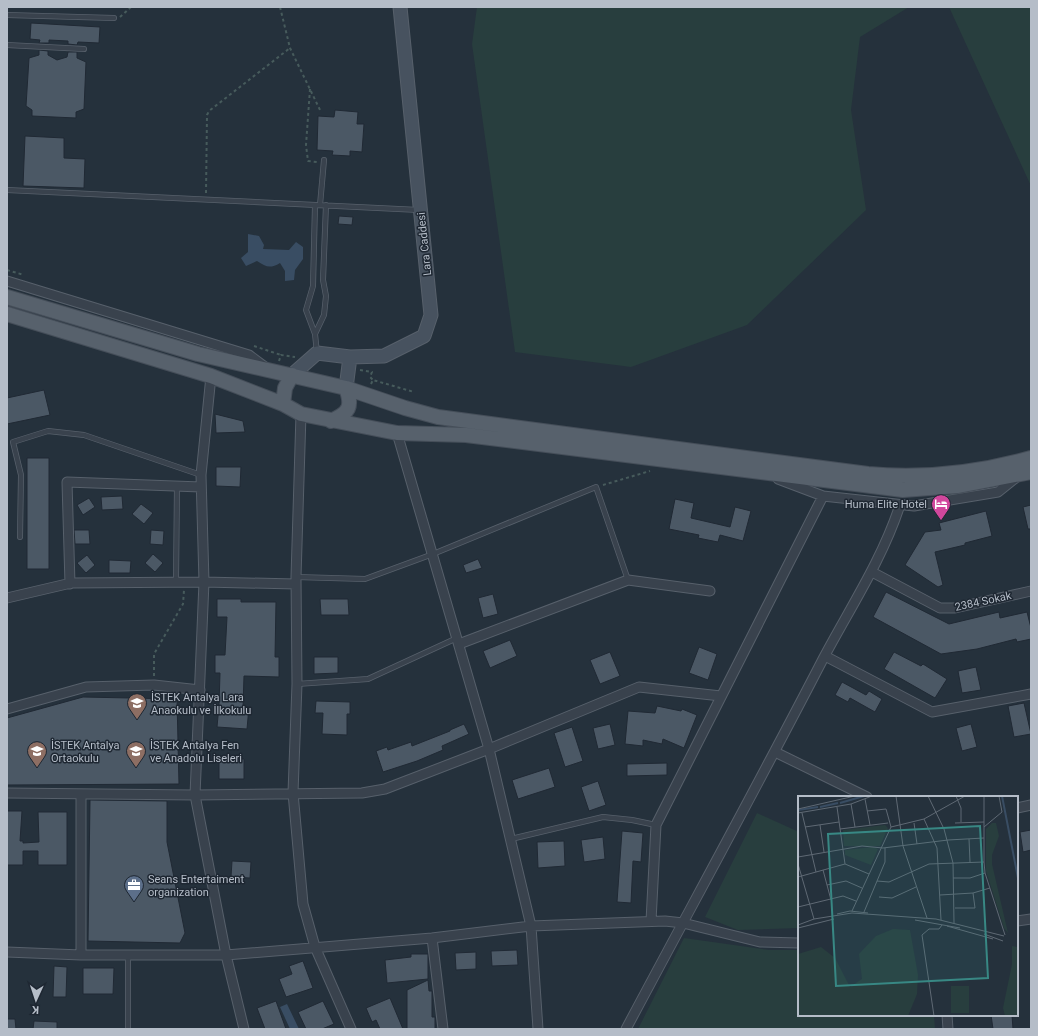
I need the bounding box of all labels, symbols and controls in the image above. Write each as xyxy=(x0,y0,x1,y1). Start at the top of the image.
street label: Lara Caddesi xyxy=(415,212,434,276)
hotel icon: Huma Elite Hotel xyxy=(930,493,952,521)
place label: Huma Elite Hotel xyxy=(845,498,927,511)
street label: 2384 Sokak xyxy=(954,589,1013,614)
place label: İSTEK Antalya Lara Anaokulu ve İlkokulu xyxy=(151,691,251,717)
school or university icon: İSTEK Antalya Lara Anaokulu ve İlkokulu xyxy=(126,692,148,720)
place label: İSTEK Antalya Ortaokulu xyxy=(51,739,120,765)
place label: İSTEK Antalya Fen ve Anadolu Liseleri xyxy=(150,739,242,765)
school or university icon: İSTEK Antalya Ortaokulu xyxy=(26,740,48,768)
school or university icon: İSTEK Antalya Fen ve Anadolu Liseleri xyxy=(125,740,147,768)
inset map xyxy=(798,796,1018,1016)
place label: Seans Entertaiment organization xyxy=(148,873,244,899)
office icon: Seans Entertaiment organization xyxy=(123,874,145,902)
north arrow xyxy=(16,980,56,1020)
text: K xyxy=(31,1003,39,1016)

